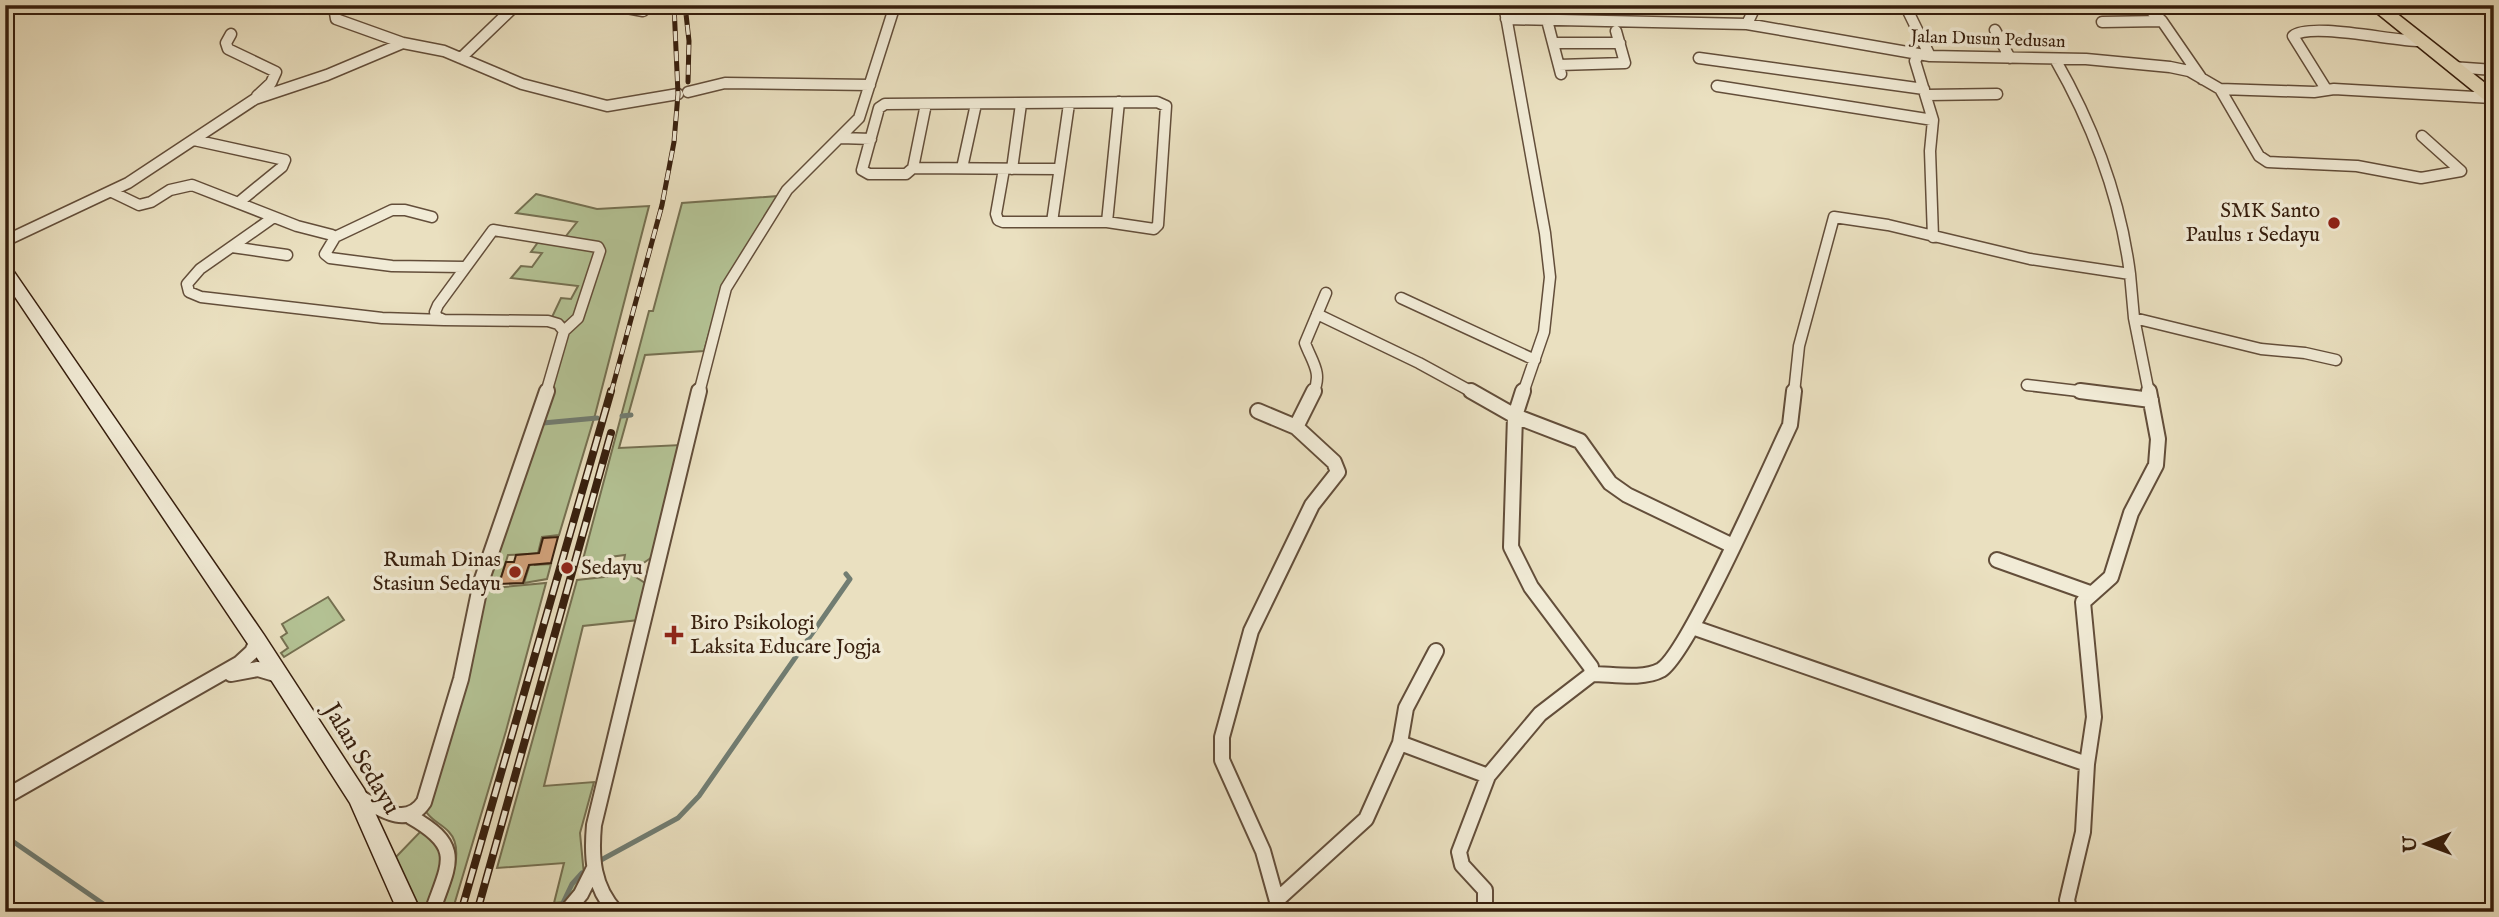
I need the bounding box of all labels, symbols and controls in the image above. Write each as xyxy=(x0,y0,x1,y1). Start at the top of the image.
street label: Jalan Dusun Pedusan xyxy=(1908,26,2066,54)
place label: SMK Santo Paulus 1 Sedayu xyxy=(2185,198,2320,249)
marker: SMK Santo Paulus 1 Sedayu xyxy=(2326,215,2342,231)
place label: Rumah Dinas Stasiun Sedayu xyxy=(373,547,501,598)
place label: Sedayu xyxy=(581,555,643,582)
marker: Sedayu xyxy=(559,560,575,576)
marker: Rumah Dinas Stasiun Sedayu xyxy=(507,564,523,580)
place label: Biro Psikologi Laksita Educare Jogja xyxy=(690,610,882,661)
marker: Biro Psikologi Laksita Educare Jogja xyxy=(664,625,684,645)
street label: Jalan Sedayu xyxy=(314,695,406,821)
north arrow xyxy=(2390,808,2460,878)
text: U xyxy=(2399,835,2423,854)

